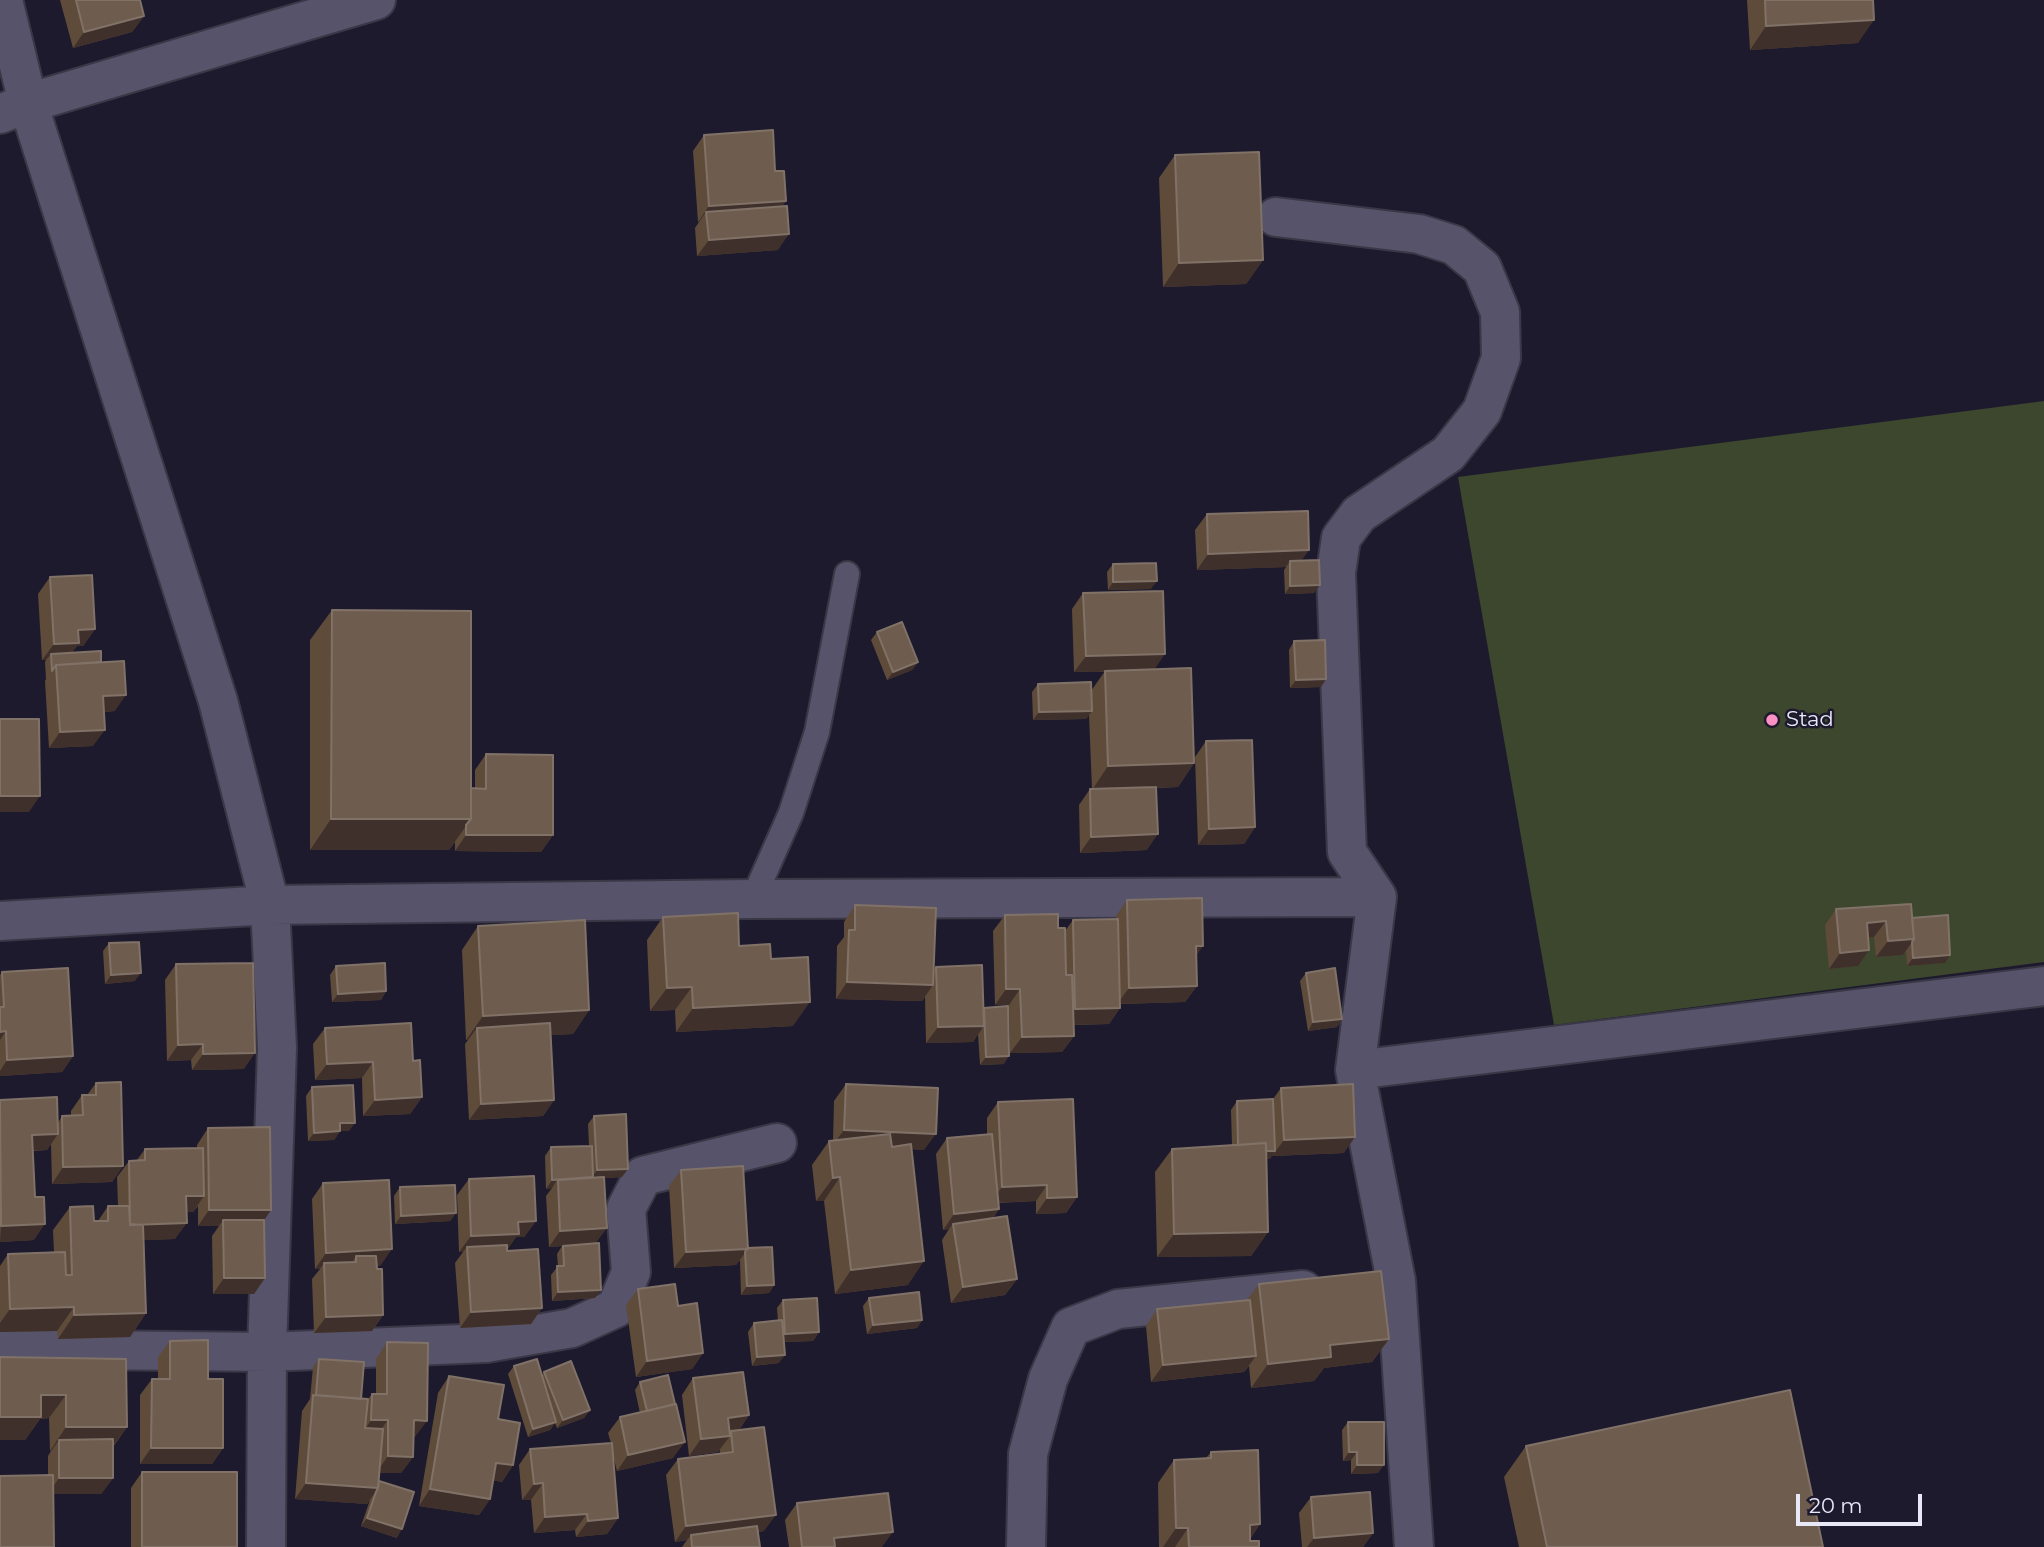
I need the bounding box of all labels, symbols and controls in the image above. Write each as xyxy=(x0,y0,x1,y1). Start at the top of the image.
place label: Stad xyxy=(1786,707,1834,733)
marker: Stad xyxy=(1764,712,1780,728)
scale bar xyxy=(1799,1480,1925,1524)
text: 20 m xyxy=(1809,1493,1863,1518)

